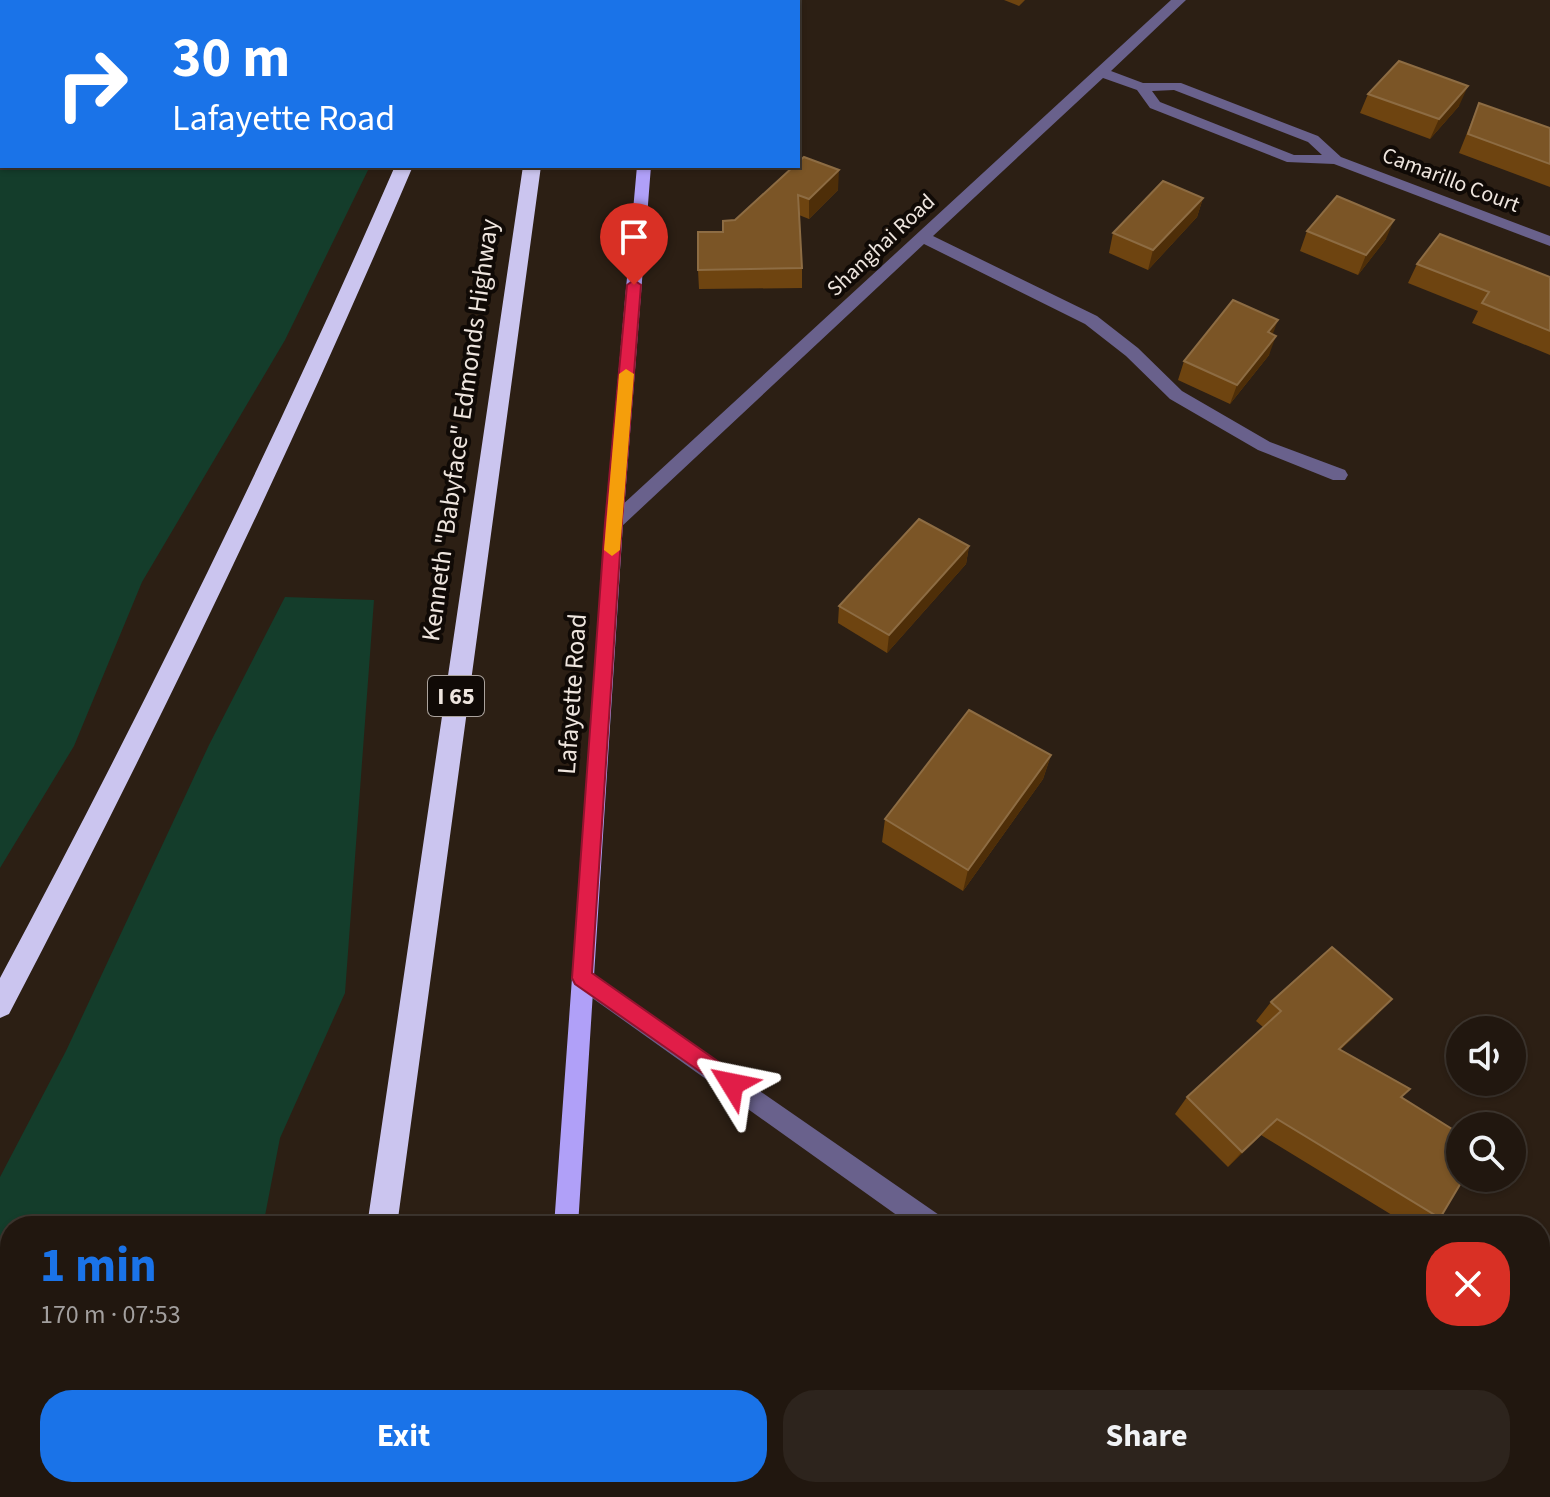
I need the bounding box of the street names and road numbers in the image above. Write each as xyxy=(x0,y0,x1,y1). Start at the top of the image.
street label: Camarillo Court xyxy=(1378,139,1525,221)
street label: Shanghai Road xyxy=(820,186,942,304)
street label: Kenneth "Babyface" Edmonds Highway xyxy=(412,216,508,644)
street label: Lafayette Road xyxy=(548,612,596,776)
road number: I 65 xyxy=(428,676,484,716)

